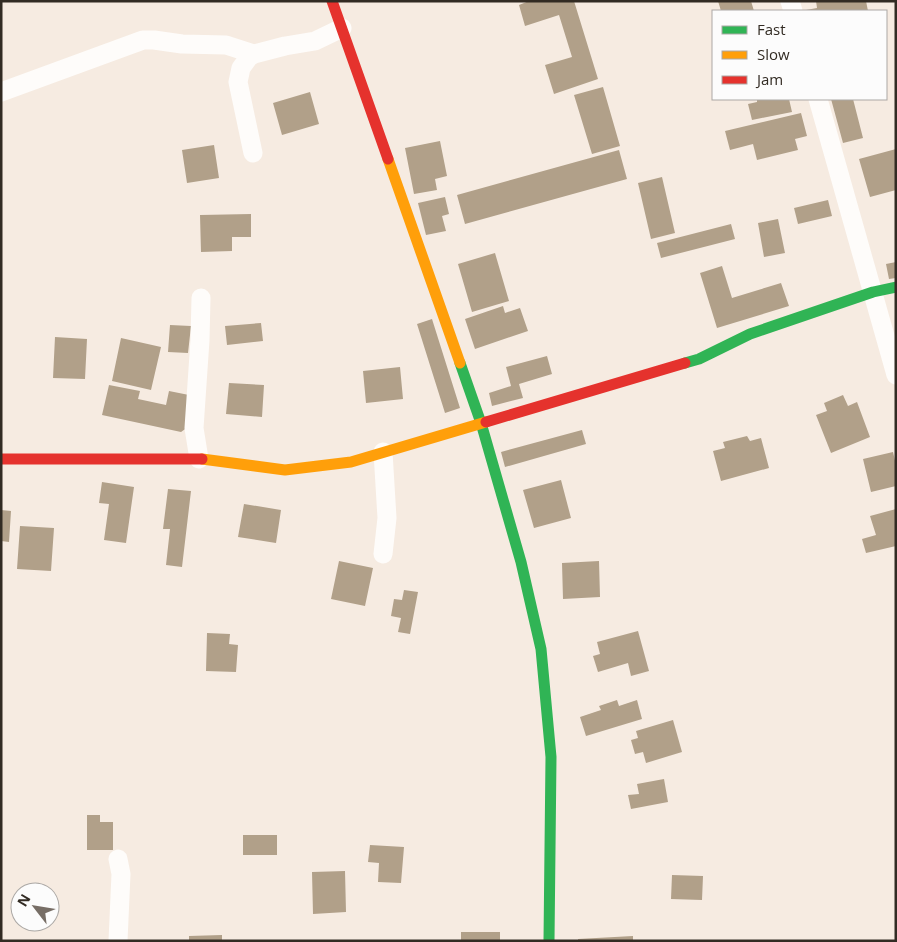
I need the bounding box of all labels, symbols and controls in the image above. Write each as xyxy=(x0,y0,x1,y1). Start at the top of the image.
legend xyxy=(712,10,887,100)
text: Fast xyxy=(757,19,786,39)
text: Slow xyxy=(757,44,790,64)
text: Jam xyxy=(755,69,783,89)
north arrow xyxy=(10,882,60,932)
text: N xyxy=(12,890,35,910)

